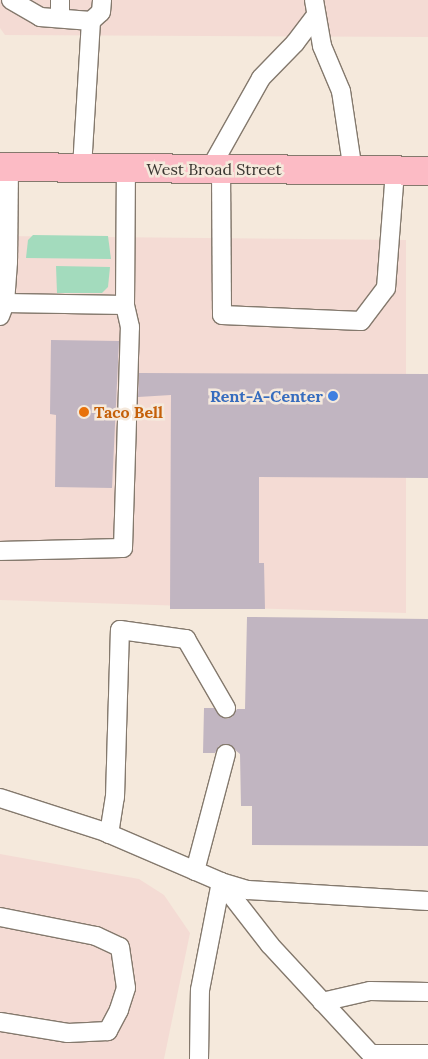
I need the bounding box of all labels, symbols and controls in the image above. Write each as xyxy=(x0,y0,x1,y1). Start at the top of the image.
street label: West Broad Street xyxy=(146,159,282,179)
place label: Rent-A-Center xyxy=(210,386,323,406)
marker: Rent-A-Center xyxy=(327,390,339,402)
place label: Taco Bell xyxy=(94,402,163,422)
marker: Taco Bell xyxy=(78,406,90,418)

